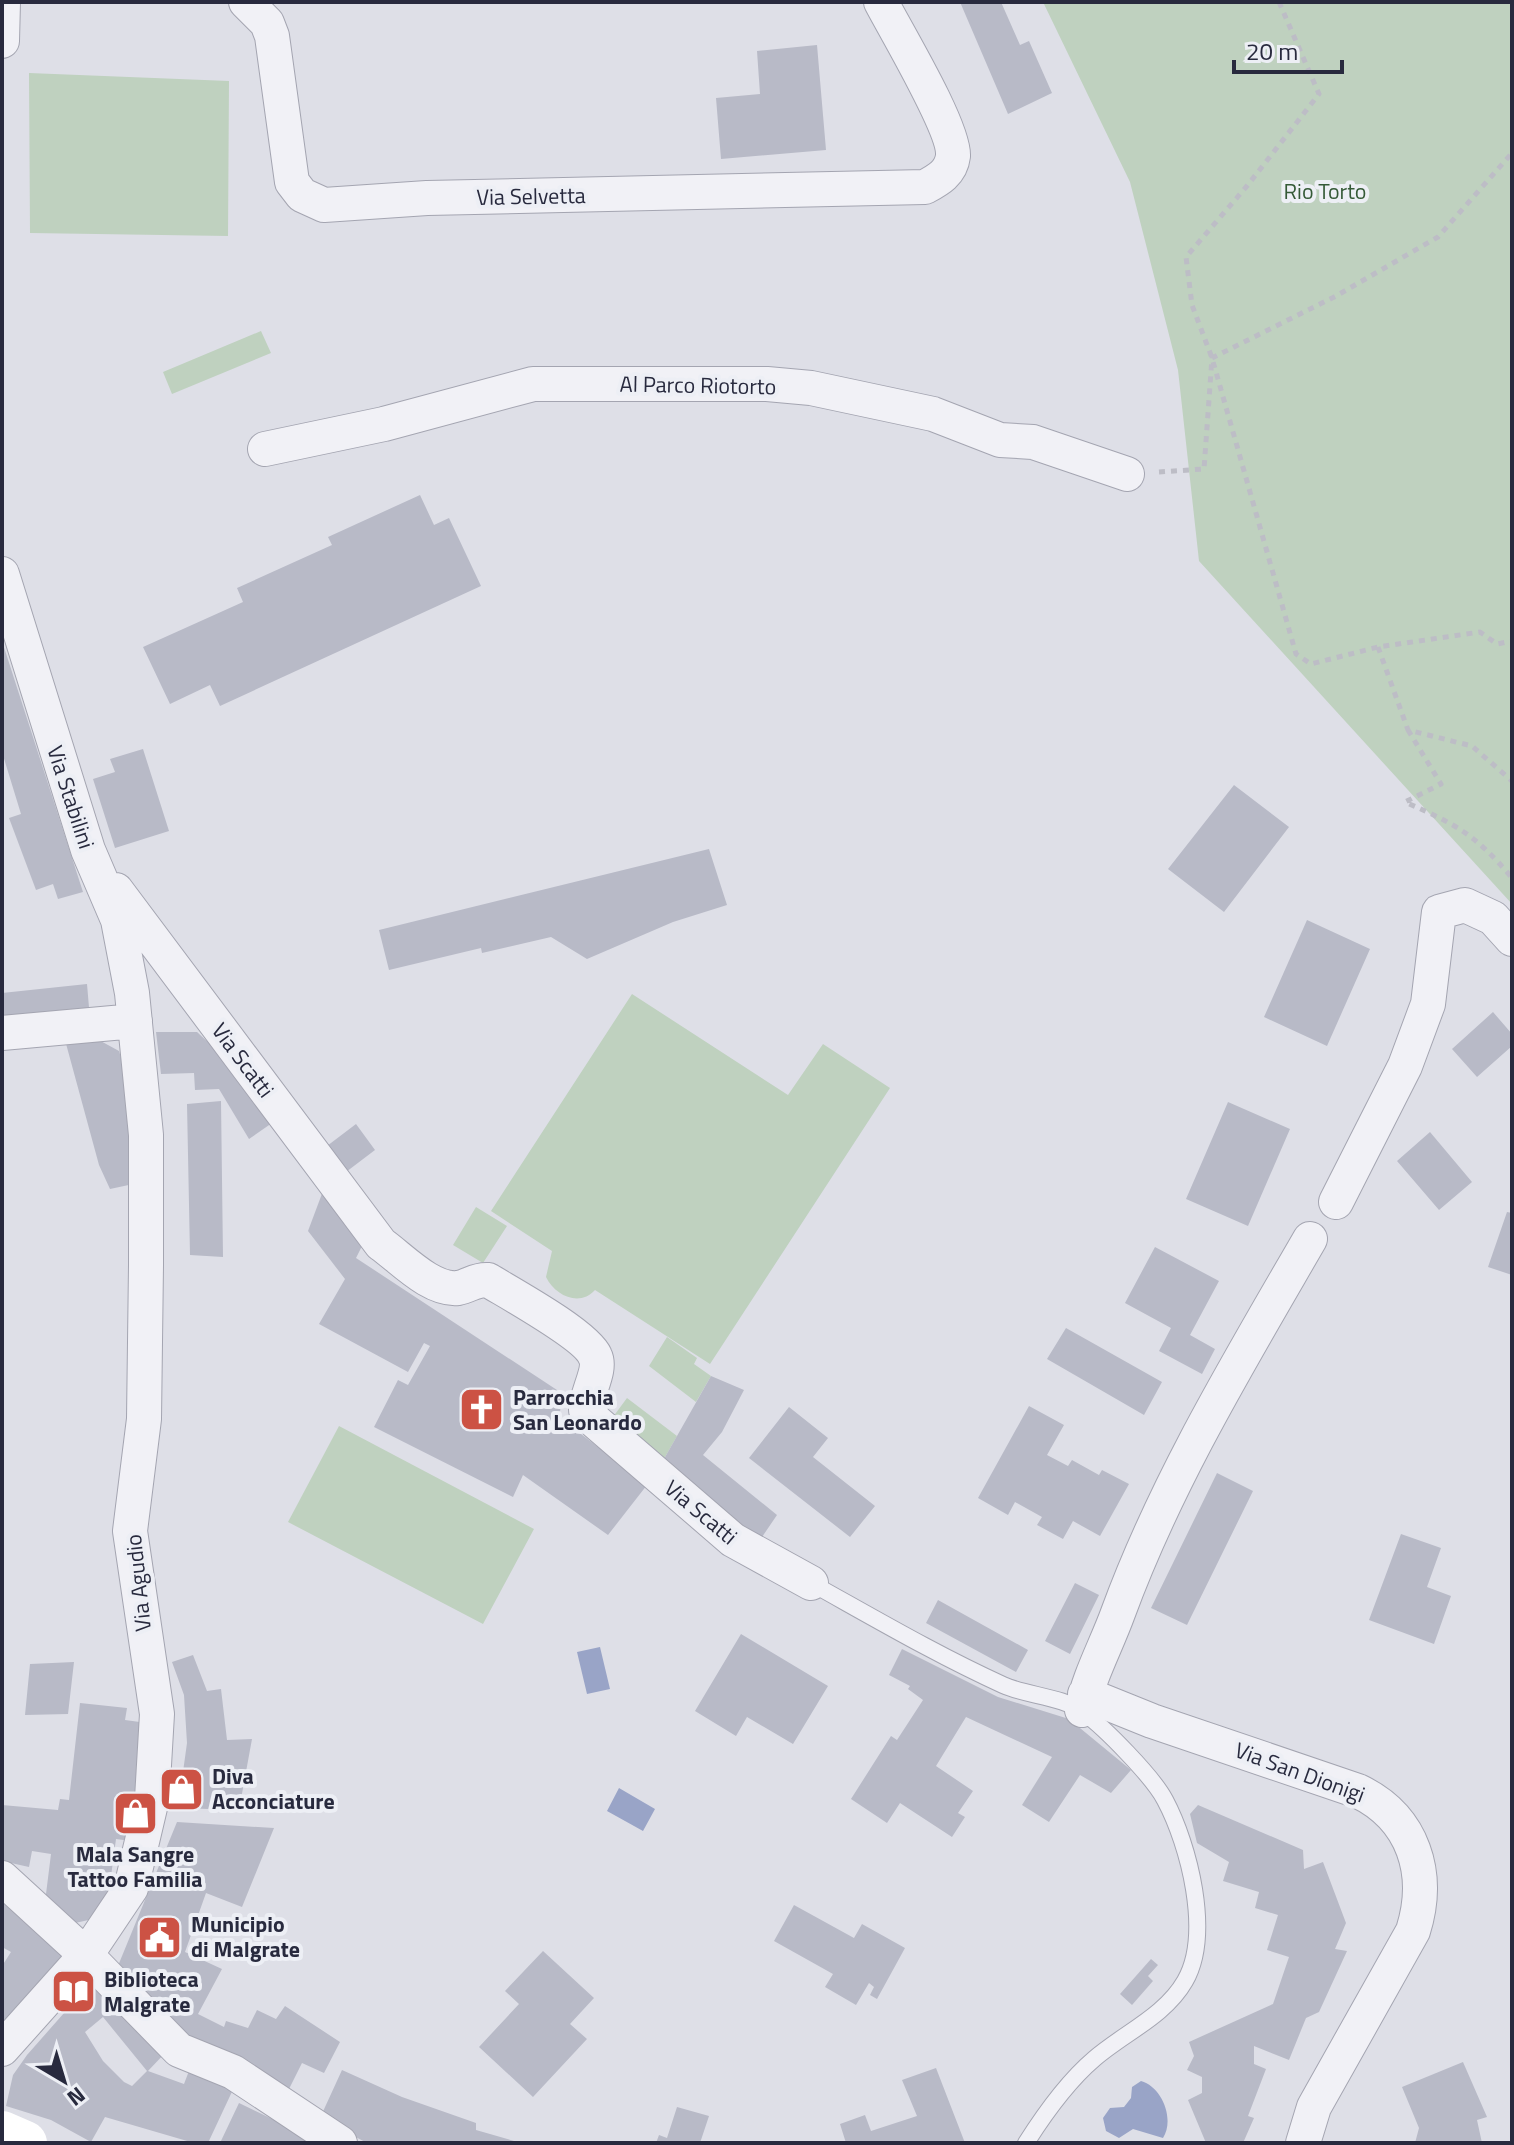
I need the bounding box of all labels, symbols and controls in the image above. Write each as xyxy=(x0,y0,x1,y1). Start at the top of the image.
scale bar xyxy=(1234,24,1342,74)
text: 20 m xyxy=(1246,33,1298,69)
park label: Rio Torto xyxy=(1284,174,1366,208)
street label: Via Selvetta xyxy=(476,178,586,214)
street label: Al Parco Riotorto xyxy=(619,367,777,403)
street label: Via Stabilini xyxy=(38,741,104,853)
street label: Via Scatti xyxy=(203,1015,283,1105)
place label: Parrocchia San Leonardo xyxy=(513,1380,642,1439)
church icon: Parrocchia San Leonardo xyxy=(458,1386,506,1434)
street label: Via Scatti xyxy=(657,1471,745,1553)
street label: Via Agudio xyxy=(116,1533,160,1633)
street label: Via San Dionigi xyxy=(1230,1733,1370,1811)
place label: Diva Acconciature xyxy=(212,1759,335,1818)
shop icon: Diva Acconciature xyxy=(157,1765,205,1813)
shop icon: Mala Sangre Tattoo Familia xyxy=(111,1789,159,1837)
place label: Mala Sangre Tattoo Familia xyxy=(67,1837,203,1896)
place label: Municipio di Malgrate xyxy=(191,1907,300,1966)
public building icon: Municipio di Malgrate xyxy=(136,1913,184,1961)
place label: Biblioteca Malgrate xyxy=(104,1962,199,2021)
library icon: Biblioteca Malgrate xyxy=(49,1968,97,2016)
north arrow xyxy=(24,2041,104,2121)
text: N xyxy=(60,2079,93,2115)

